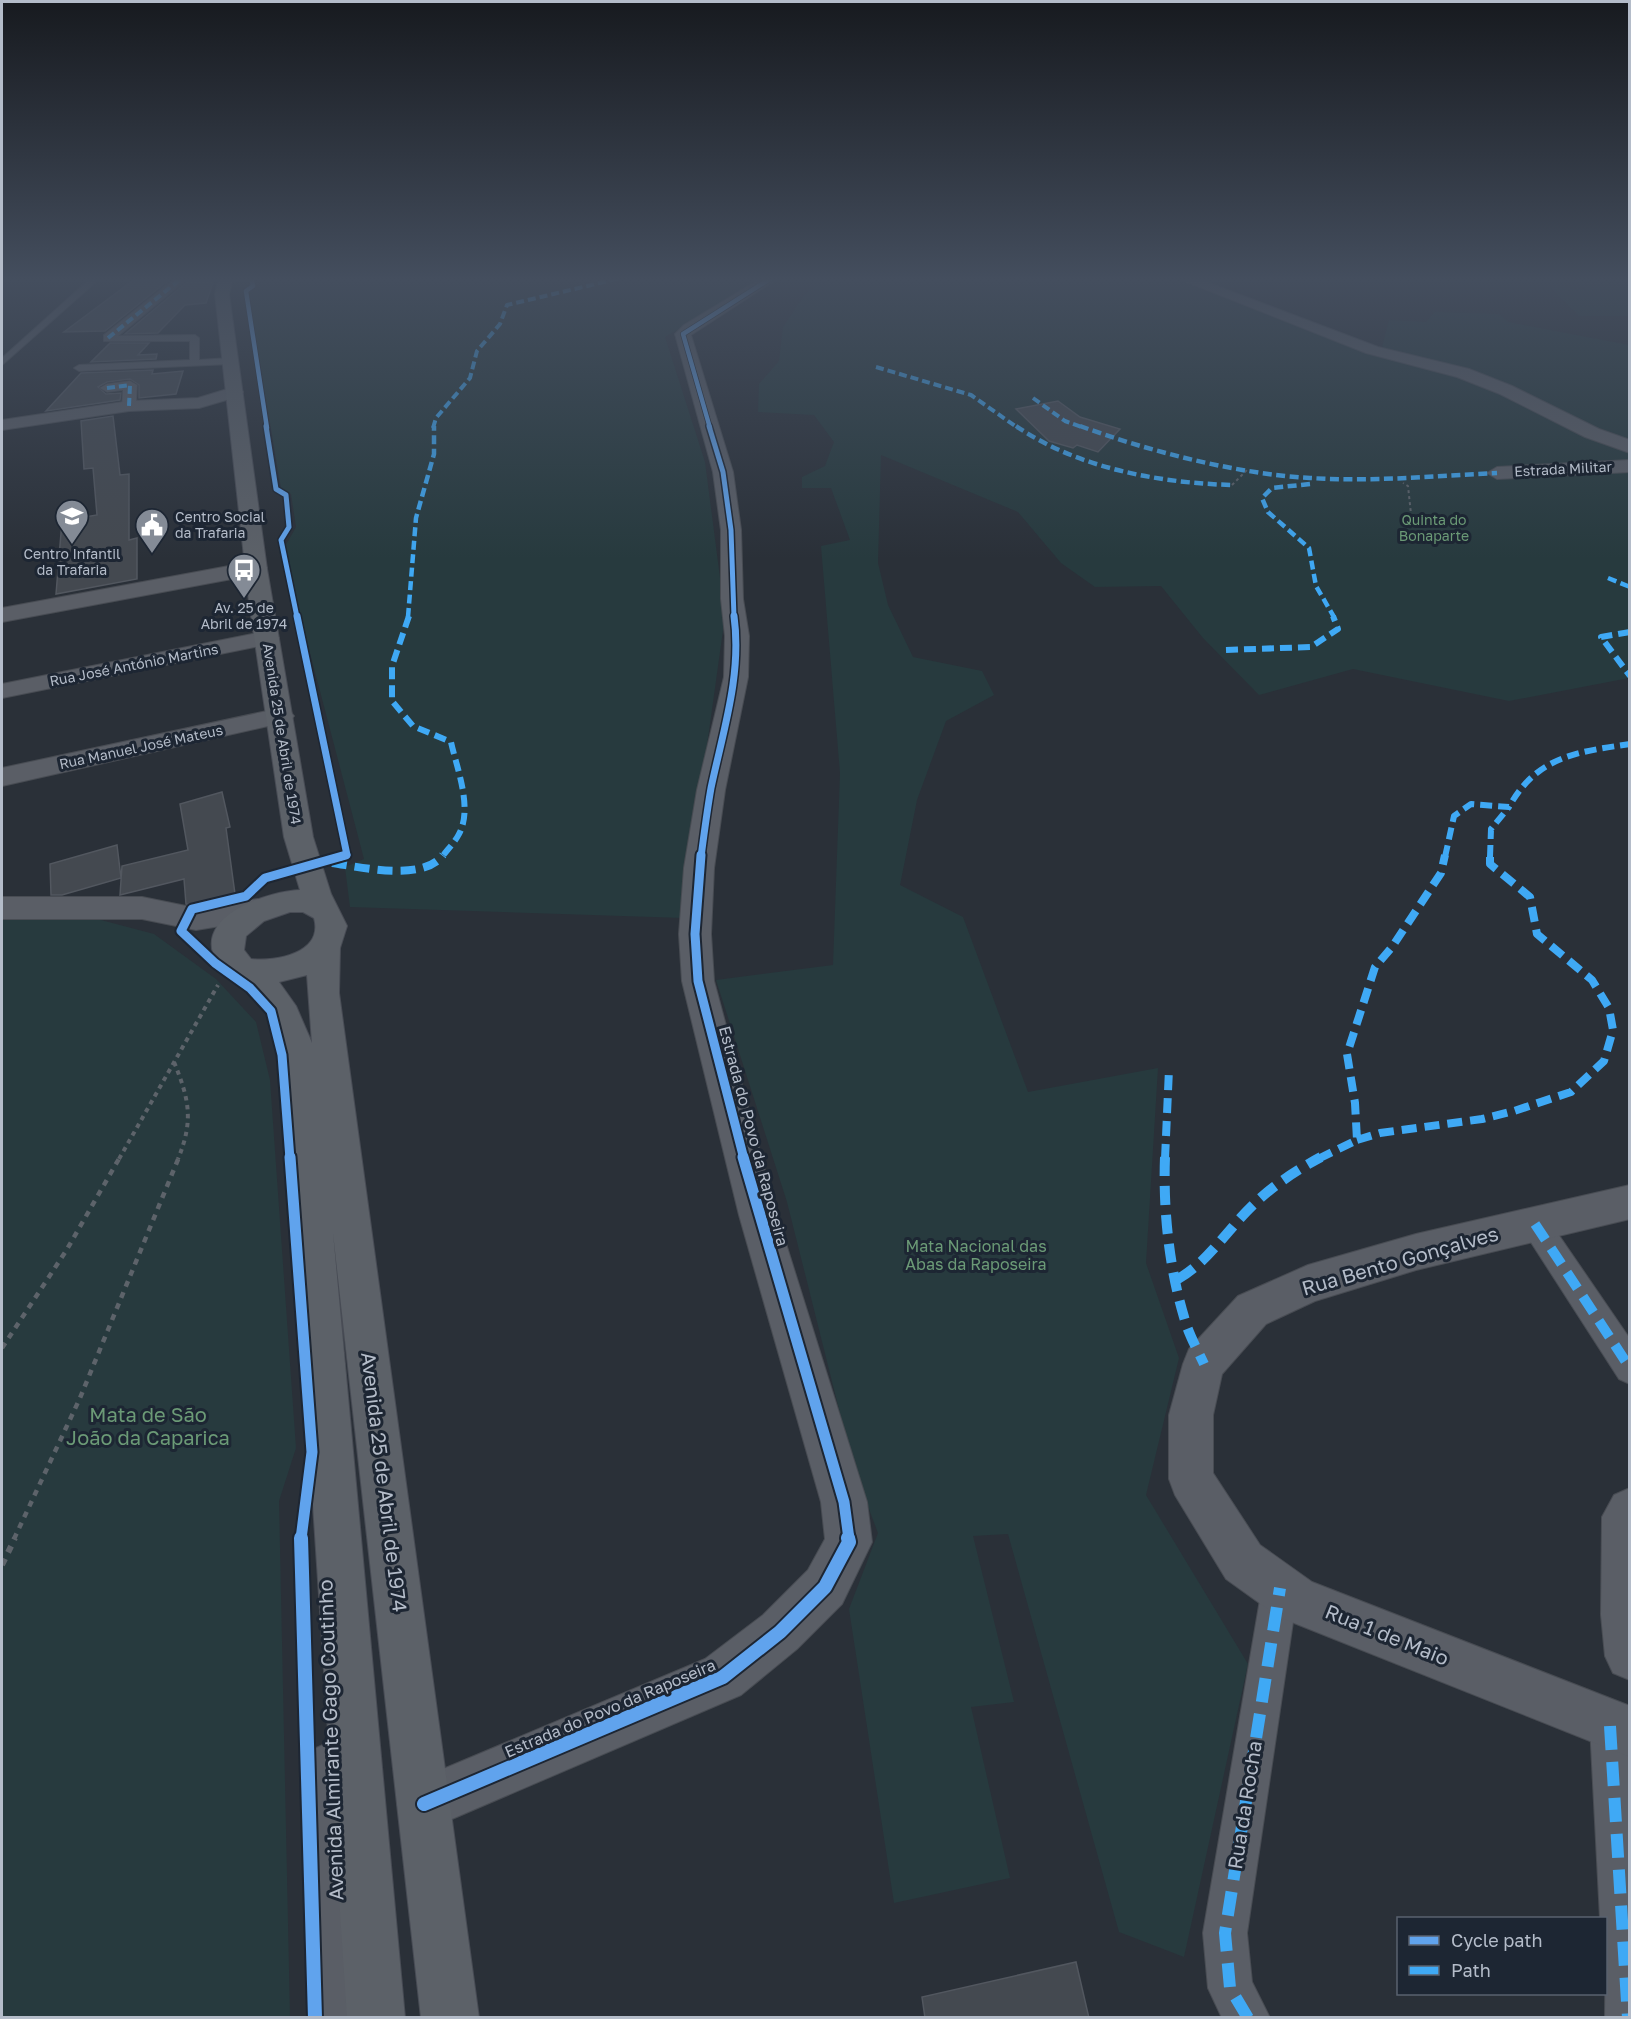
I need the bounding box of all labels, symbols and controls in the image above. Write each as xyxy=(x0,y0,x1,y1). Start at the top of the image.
street label: Estrada Militar xyxy=(1514,457,1613,480)
school or university icon: Centro Infantil da Trafaria xyxy=(54,498,90,545)
public building icon: Centro Social da Trafaria xyxy=(134,507,170,554)
place label: Centro Social da Trafaria xyxy=(175,508,265,541)
park label: Quinta do Bonaparte xyxy=(1399,511,1469,544)
place label: Centro Infantil da Trafaria xyxy=(24,545,120,578)
bus stop icon: Av. 25 de Abril de 1974 xyxy=(226,552,262,599)
place label: Av. 25 de Abril de 1974 xyxy=(201,599,287,632)
street label: Rua José António Martins xyxy=(48,640,220,689)
street label: Avenida 25 de Abril de 1974 xyxy=(260,642,305,826)
street label: Rua Manuel José Mateus xyxy=(58,721,224,772)
street label: Estrada do Povo da Raposeira xyxy=(715,1024,793,1248)
street label: Rua Bento Gonçalves xyxy=(1299,1220,1501,1300)
park label: Mata Nacional das Abas da Raposeira xyxy=(905,1236,1047,1274)
street label: Avenida 25 de Abril de 1974 xyxy=(357,1351,413,1613)
park label: Mata de São João da Caparica xyxy=(66,1402,230,1449)
street label: Avenida Almirante Gago Coutinho xyxy=(312,1579,348,1901)
street label: Rua 1 de Maio xyxy=(1322,1598,1453,1670)
street label: Estrada do Povo da Raposeira xyxy=(502,1654,718,1762)
street label: Rua da Rocha xyxy=(1222,1739,1266,1871)
legend xyxy=(1397,1917,1607,1995)
text: Cycle path xyxy=(1451,1929,1543,1951)
text: Path xyxy=(1451,1959,1491,1981)

